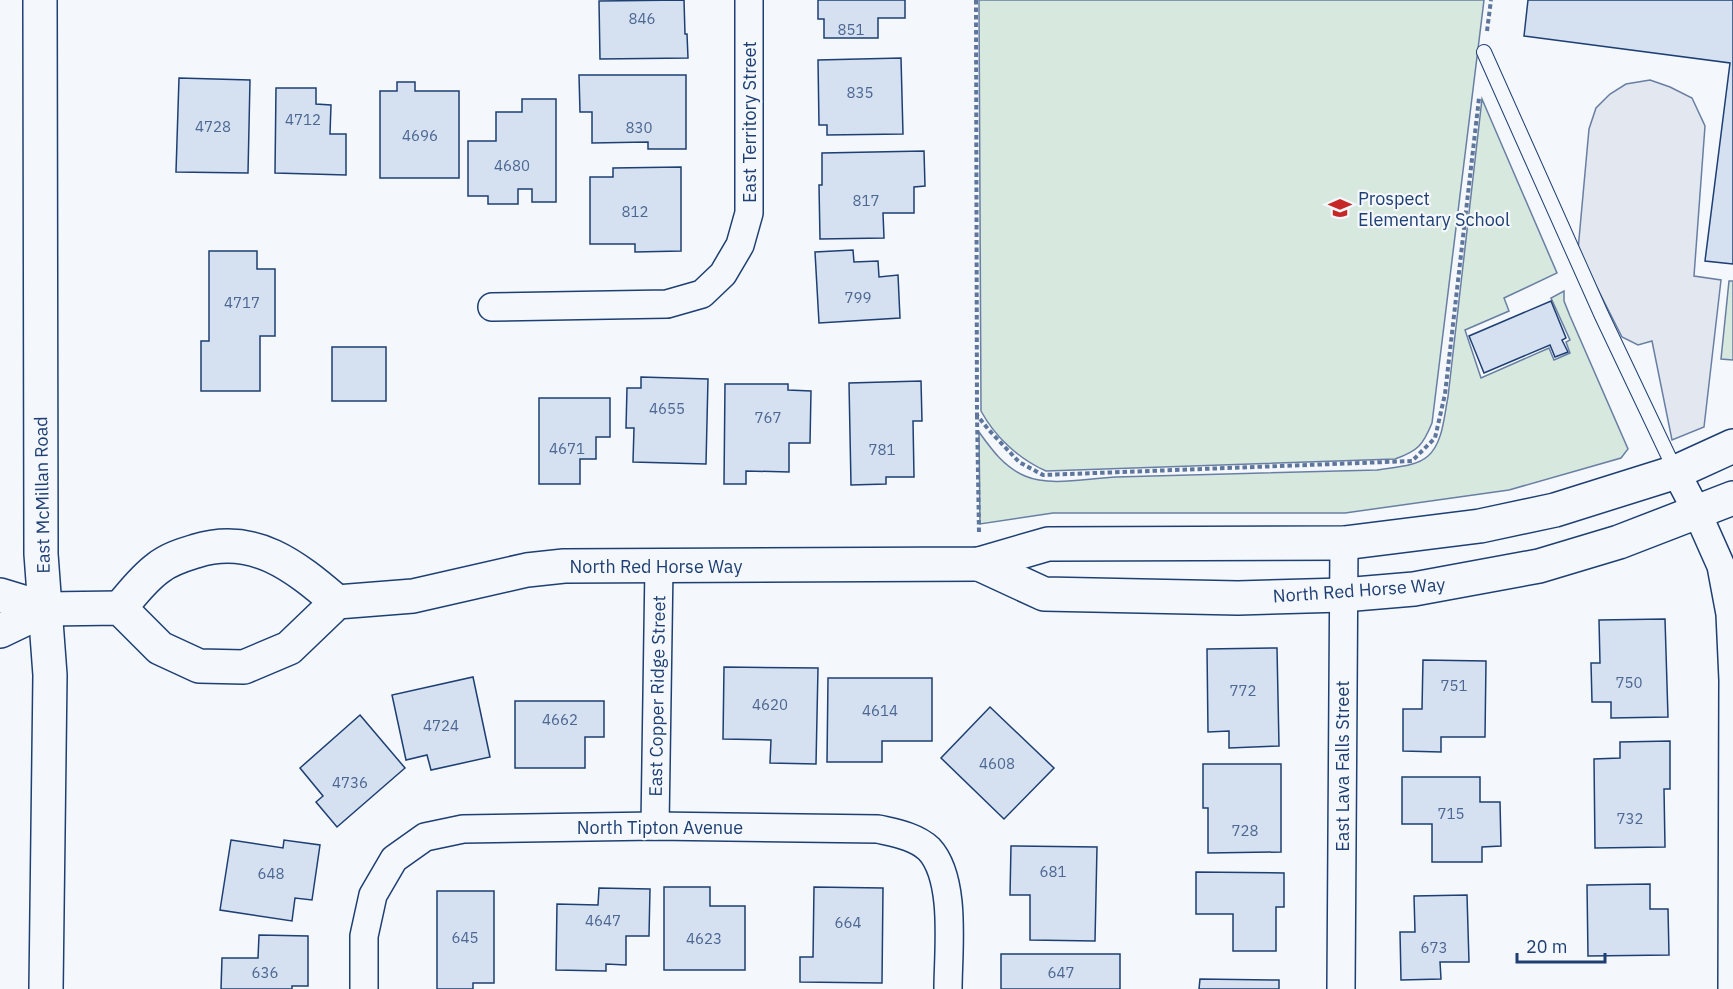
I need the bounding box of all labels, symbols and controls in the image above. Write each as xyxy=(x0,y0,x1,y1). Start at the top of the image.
house number: 846 xyxy=(628,9,656,28)
house number: 851 xyxy=(837,20,865,39)
street label: East Territory Street xyxy=(738,41,761,203)
house number: 835 xyxy=(846,83,874,102)
house number: 4712 xyxy=(285,110,321,129)
house number: 4728 xyxy=(195,117,231,136)
house number: 830 xyxy=(625,118,653,137)
house number: 4696 xyxy=(402,126,438,145)
house number: 4680 xyxy=(494,156,530,175)
place label: Prospect Elementary School xyxy=(1358,187,1510,231)
house number: 817 xyxy=(852,191,880,210)
school or university icon: Prospect Elementary School xyxy=(1327,195,1353,221)
house number: 812 xyxy=(621,202,649,221)
house number: 799 xyxy=(844,288,872,307)
house number: 4717 xyxy=(224,293,260,312)
house number: 4655 xyxy=(649,399,685,418)
house number: 767 xyxy=(754,408,782,427)
street label: East McMillan Road xyxy=(29,416,55,574)
house number: 4671 xyxy=(549,439,585,458)
house number: 781 xyxy=(868,440,896,459)
street label: North Red Horse Way xyxy=(570,555,742,578)
street label: North Red Horse Way xyxy=(1272,573,1446,607)
street label: East Copper Ridge Street xyxy=(644,595,670,797)
house number: 750 xyxy=(1615,673,1643,692)
house number: 751 xyxy=(1440,676,1468,695)
street label: East Lava Falls Street xyxy=(1331,680,1354,852)
house number: 772 xyxy=(1229,681,1257,700)
house number: 4620 xyxy=(752,695,788,714)
house number: 4614 xyxy=(862,701,898,720)
house number: 4662 xyxy=(542,710,578,729)
house number: 4724 xyxy=(423,716,459,735)
house number: 4608 xyxy=(979,754,1015,773)
house number: 4736 xyxy=(332,773,368,792)
house number: 715 xyxy=(1437,804,1465,823)
house number: 732 xyxy=(1616,809,1644,828)
street label: North Tipton Avenue xyxy=(577,816,743,839)
house number: 728 xyxy=(1231,821,1259,840)
house number: 681 xyxy=(1039,862,1067,881)
house number: 648 xyxy=(257,864,285,883)
house number: 4647 xyxy=(585,911,621,930)
house number: 664 xyxy=(834,913,862,932)
scale bar xyxy=(1517,926,1606,964)
house number: 645 xyxy=(451,928,479,947)
house number: 4623 xyxy=(686,929,722,948)
text: 20 m xyxy=(1526,935,1568,958)
house number: 673 xyxy=(1420,938,1448,957)
house number: 636 xyxy=(251,963,279,982)
house number: 647 xyxy=(1047,963,1075,982)

